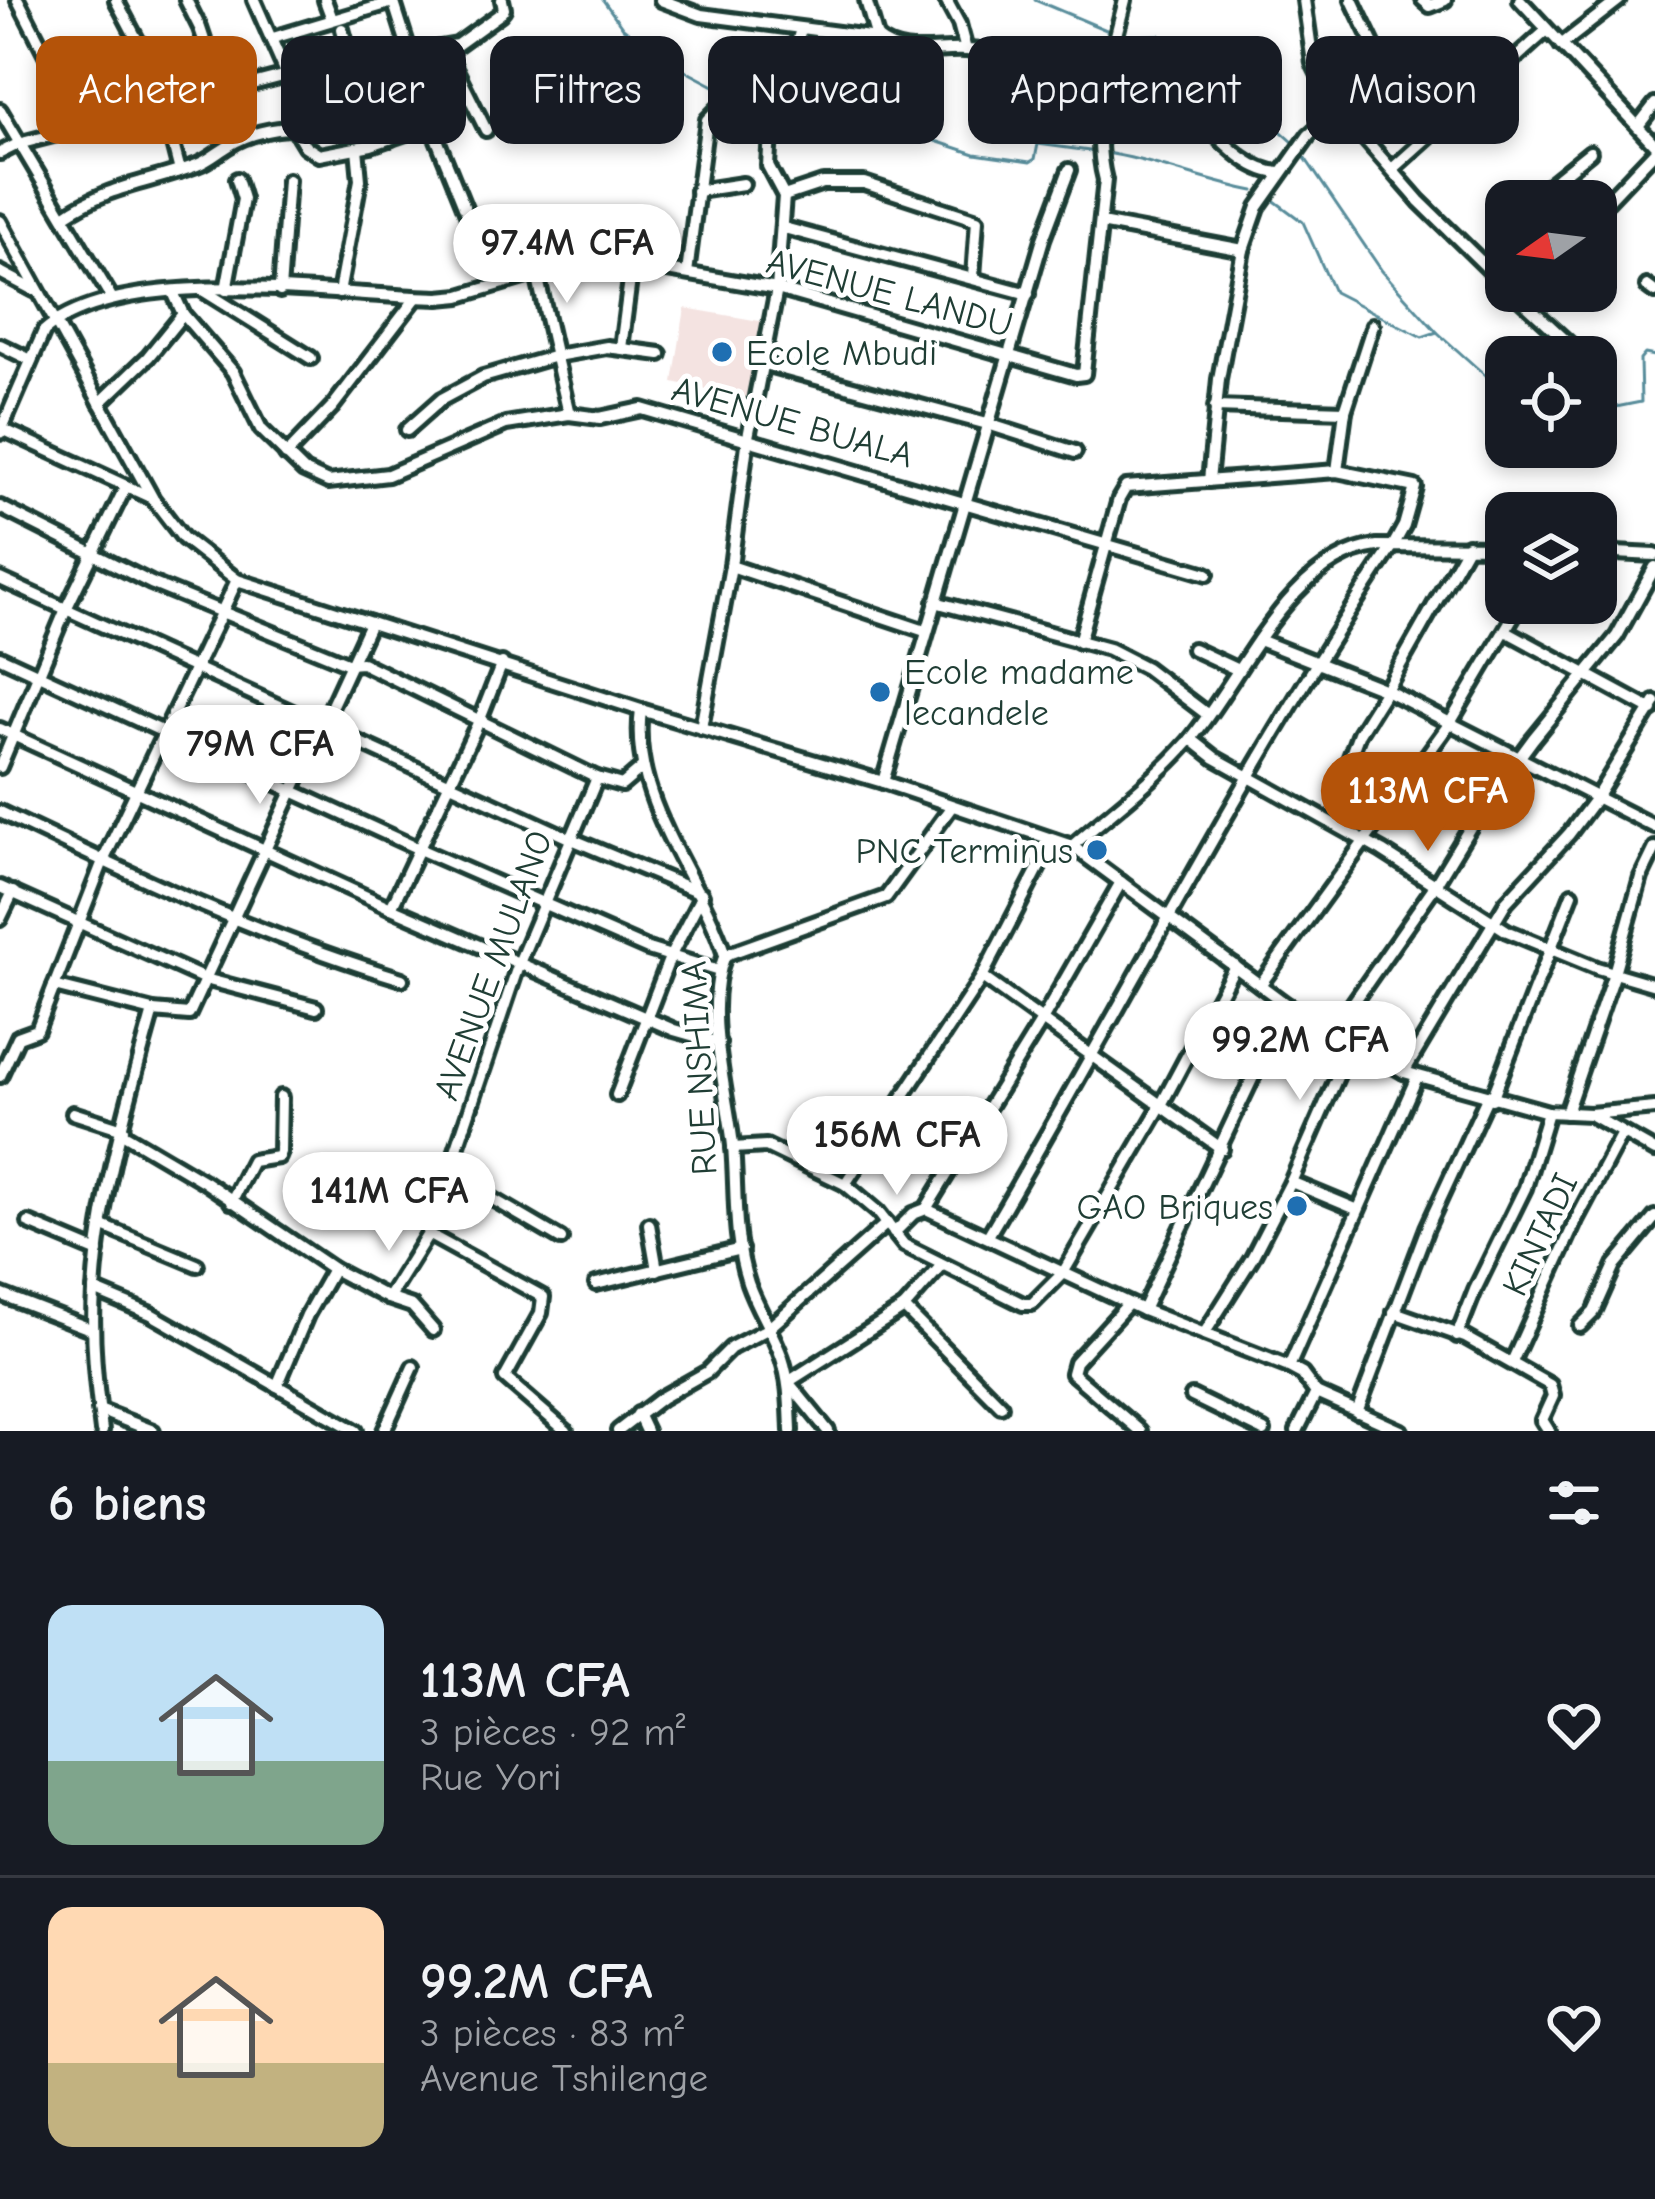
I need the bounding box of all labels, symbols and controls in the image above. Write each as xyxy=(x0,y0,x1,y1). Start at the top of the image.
chip: Acheter xyxy=(36,36,257,144)
chip: Louer xyxy=(281,36,466,144)
chip: Filtres xyxy=(490,36,684,144)
chip: Nouveau xyxy=(708,36,944,144)
chip: Appartement xyxy=(968,36,1282,144)
chip: Maison xyxy=(1306,36,1519,144)
north arrow xyxy=(1485,180,1617,312)
map controls xyxy=(1485,180,1617,624)
pin: 97.4M CFA xyxy=(430,204,704,306)
text: 97.4M CFA xyxy=(480,220,654,265)
street label: AVENUE LANDU xyxy=(762,241,1017,346)
place label: Ecole Mbudi xyxy=(746,333,937,374)
button: locate xyxy=(1485,336,1617,468)
marker: Ecole Mbudi xyxy=(709,339,735,365)
street label: AVENUE BUALA xyxy=(667,368,918,476)
button: layers xyxy=(1485,492,1617,624)
place label: Ecole madame lecandele xyxy=(904,652,1134,734)
marker: Ecole madame lecandele xyxy=(867,679,893,705)
pin: 79M CFA xyxy=(149,705,371,807)
text: 79M CFA xyxy=(186,721,334,766)
pin: 113M CFA xyxy=(1304,752,1552,854)
text: 113M CFA xyxy=(1348,768,1508,813)
street label: AVENUE MULANO xyxy=(426,825,561,1106)
place label: PNC Terminus xyxy=(856,831,1073,872)
marker: PNC Terminus xyxy=(1084,837,1110,863)
street label: RUE NSHIMA xyxy=(673,960,726,1176)
pin: 99.2M CFA xyxy=(1163,1001,1437,1103)
text: 99.2M CFA xyxy=(1211,1017,1389,1062)
pin: 156M CFA xyxy=(773,1096,1021,1198)
text: 156M CFA xyxy=(814,1112,980,1157)
pin: 141M CFA xyxy=(265,1152,513,1254)
street label: KINTADI xyxy=(1494,1167,1586,1302)
text: 141M CFA xyxy=(310,1168,468,1213)
place label: GAO Briques xyxy=(1076,1187,1273,1228)
marker: GAO Briques xyxy=(1284,1193,1310,1219)
icon: filters xyxy=(1541,1470,1607,1536)
text: 6 biens xyxy=(48,1474,206,1533)
text: 113M CFA xyxy=(420,1651,630,1710)
icon: home xyxy=(144,1653,288,1797)
icon: heart xyxy=(1541,1692,1607,1758)
text: 3 pièces · 92 m² xyxy=(420,1710,685,1755)
text: Rue Yori xyxy=(420,1755,562,1800)
text: 99.2M CFA xyxy=(420,1952,652,2011)
icon: home xyxy=(144,1955,288,2099)
icon: heart xyxy=(1541,1994,1607,2060)
text: 3 pièces · 83 m² xyxy=(420,2011,684,2056)
text: Avenue Tshilenge xyxy=(420,2056,708,2101)

